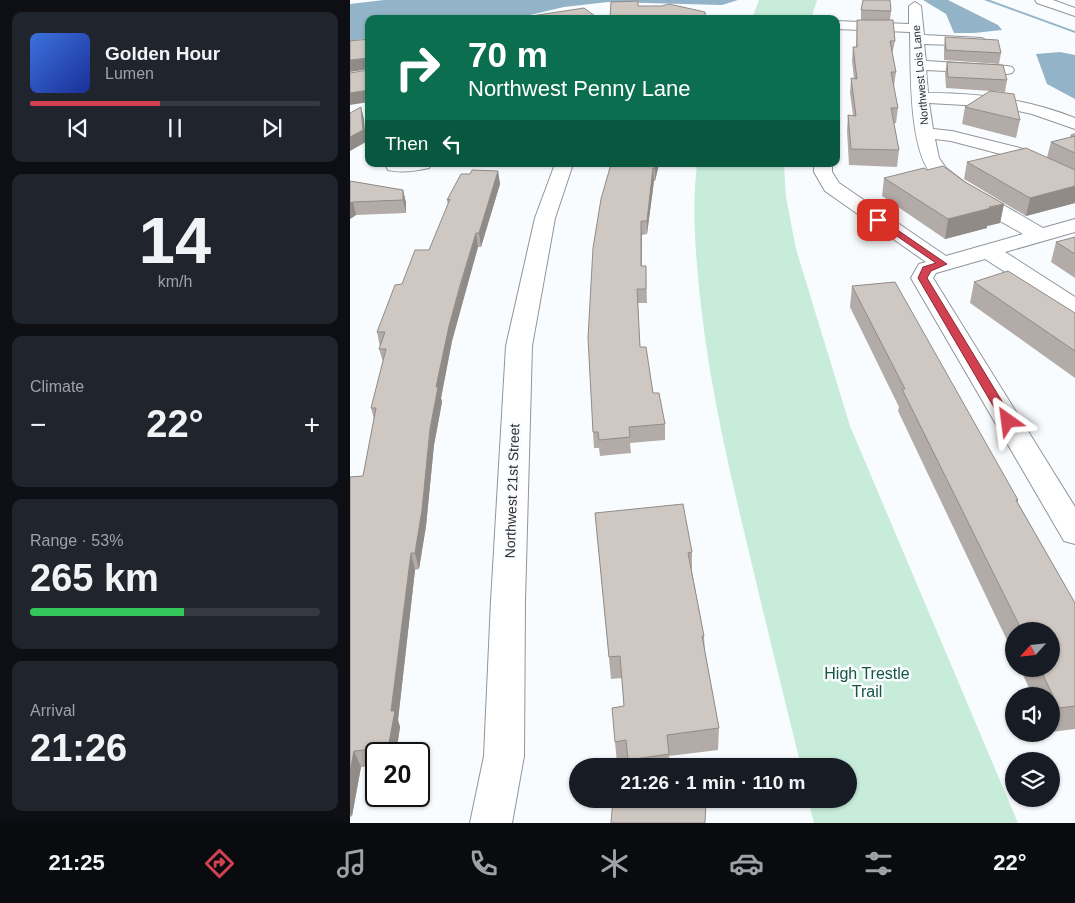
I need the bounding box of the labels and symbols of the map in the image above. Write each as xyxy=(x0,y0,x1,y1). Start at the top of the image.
street label: Northwest Lois Lane xyxy=(910,25,930,125)
pin xyxy=(857,199,899,241)
position arrow xyxy=(981,394,1033,446)
street label: Northwest 21st Street xyxy=(502,423,522,559)
north arrow xyxy=(1005,622,1060,678)
park label: High Trestle Trail xyxy=(824,665,910,700)
speed limit sign: 20 xyxy=(365,742,430,807)

